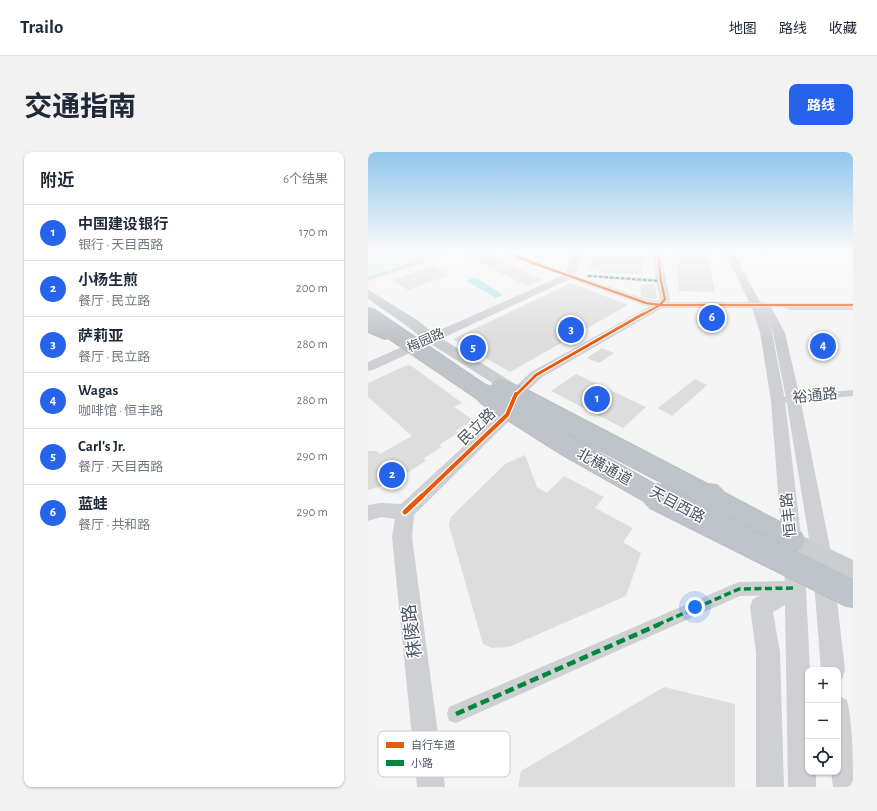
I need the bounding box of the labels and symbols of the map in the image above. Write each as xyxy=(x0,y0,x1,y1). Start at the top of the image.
pin: 6 xyxy=(699,303,725,333)
pin: 3 xyxy=(558,315,584,345)
street label: 梅园路 xyxy=(405,325,446,355)
pin: 4 xyxy=(810,331,836,361)
pin: 5 xyxy=(460,333,486,363)
pin: 1 xyxy=(584,384,610,414)
street label: 裕通路 xyxy=(792,385,838,406)
street label: 民立路 xyxy=(455,405,498,448)
street label: 北横通道 xyxy=(574,444,635,488)
pin: 2 xyxy=(379,460,405,490)
street label: 天目西路 xyxy=(647,483,707,526)
street label: 恒丰路 xyxy=(778,492,799,538)
your location xyxy=(685,597,705,617)
street label: 秣陵路 xyxy=(399,603,425,659)
legend xyxy=(378,731,510,777)
text: 自行车道 xyxy=(411,739,455,751)
text: 小路 xyxy=(411,757,433,769)

